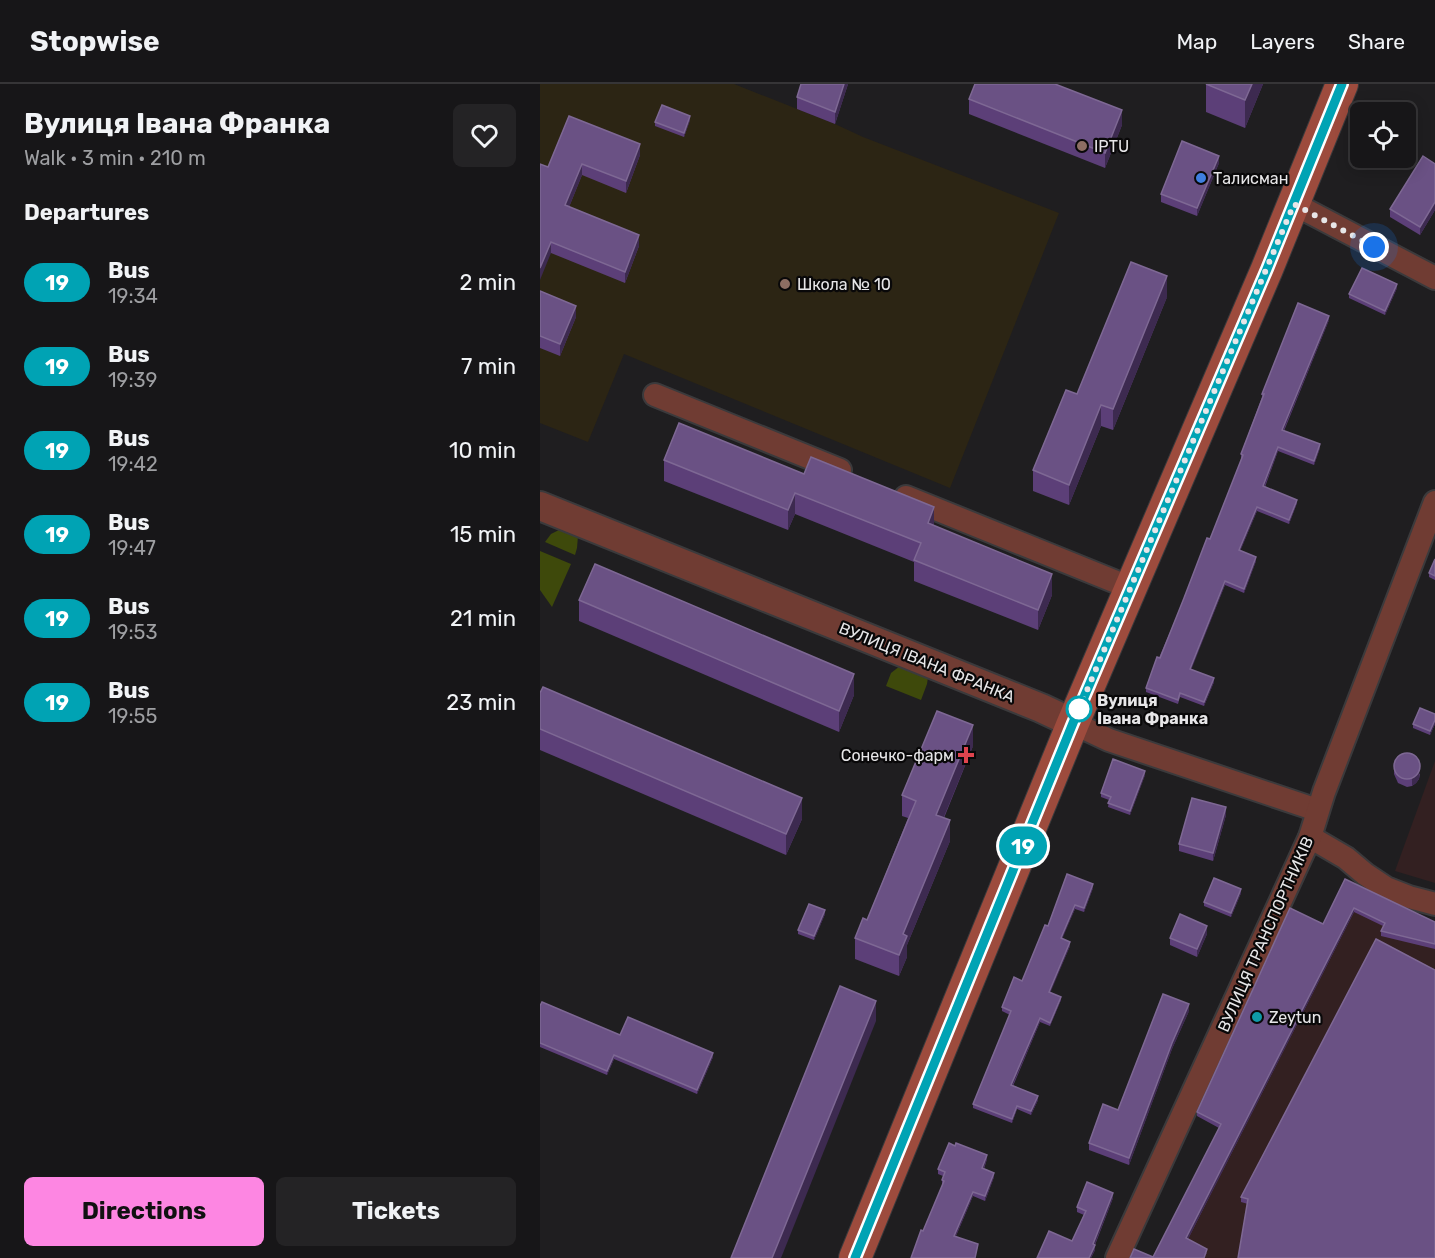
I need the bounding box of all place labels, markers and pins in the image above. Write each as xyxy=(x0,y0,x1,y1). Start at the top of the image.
place label: IPTU xyxy=(1094,137,1129,156)
marker: IPTU xyxy=(1075,139,1089,153)
place label: Талисман xyxy=(1213,169,1288,188)
marker: Талисман xyxy=(1194,171,1208,185)
place label: Школа № 10 xyxy=(797,275,891,294)
marker: Школа № 10 xyxy=(778,277,792,291)
place label: Вулиця Івана Франка xyxy=(1097,691,1208,728)
marker: Вулиця Івана Франка xyxy=(1066,696,1092,722)
place label: Сонечко-фарм xyxy=(841,746,954,765)
marker: Сонечко-фарм xyxy=(959,748,973,762)
place label: Zeytun xyxy=(1269,1008,1321,1027)
marker: Zeytun xyxy=(1250,1010,1264,1024)

